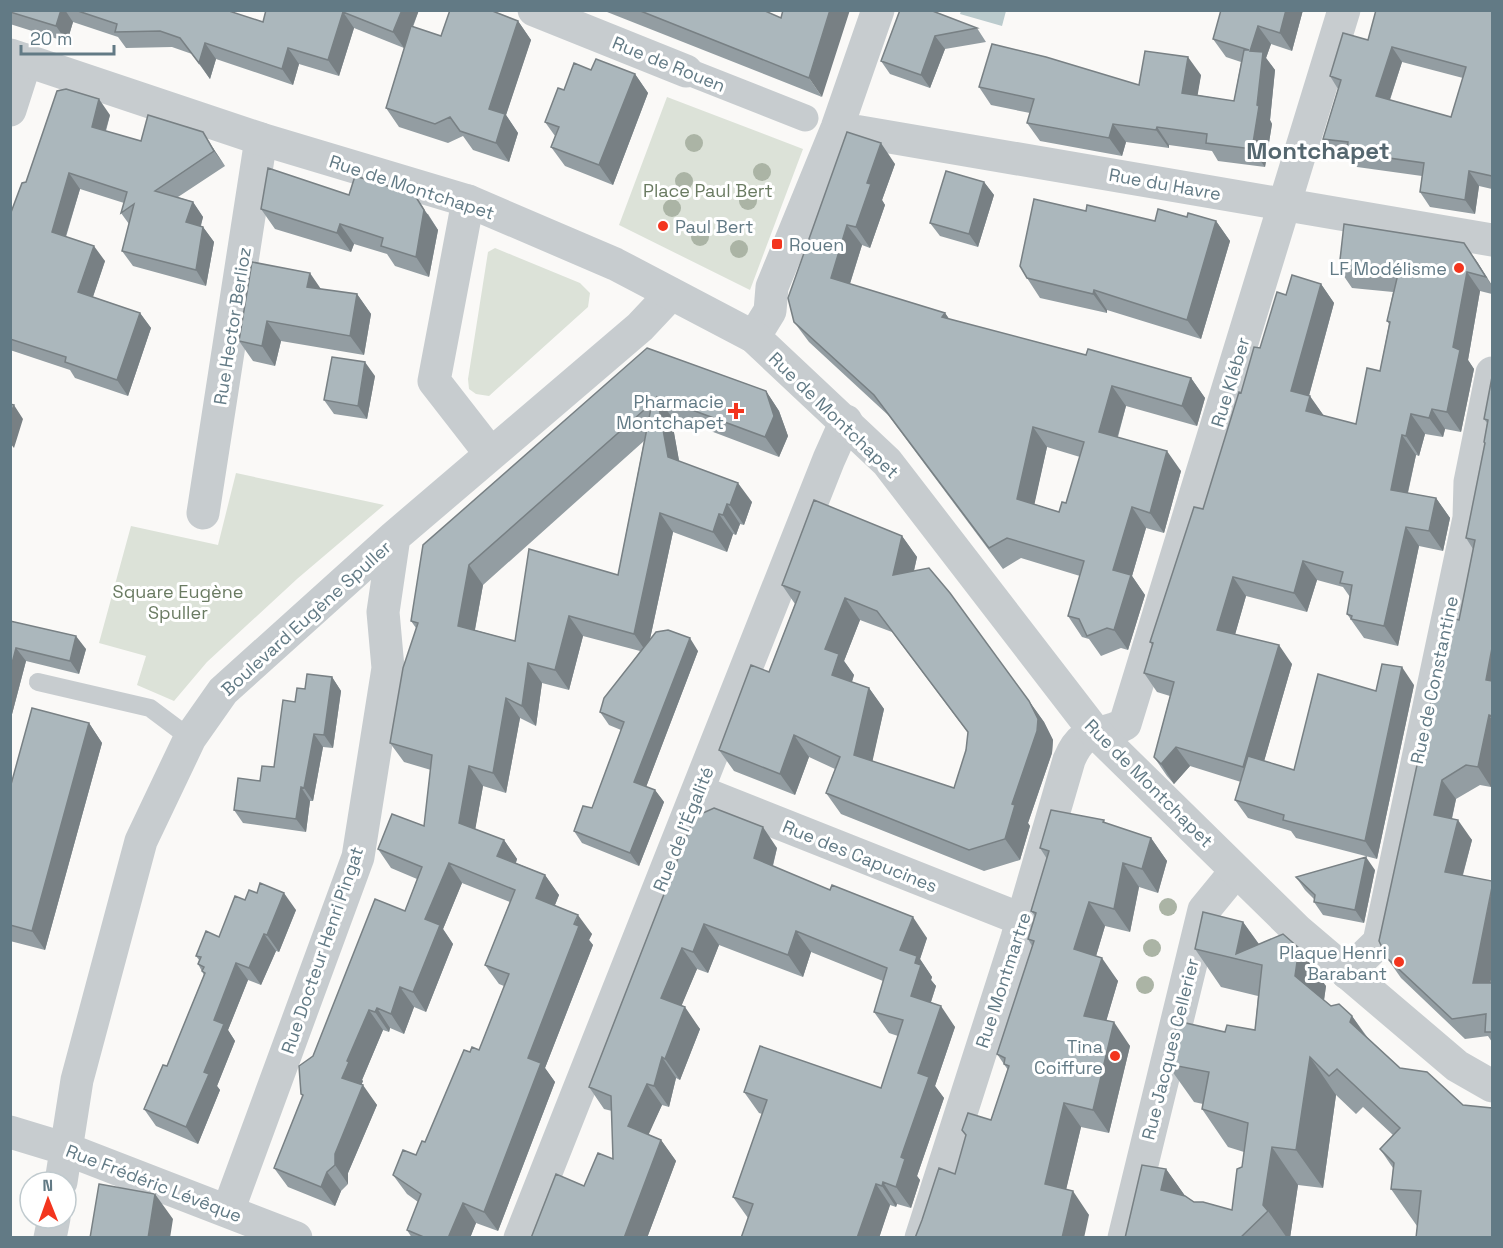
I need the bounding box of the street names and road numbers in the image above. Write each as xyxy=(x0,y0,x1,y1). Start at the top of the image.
street label: Rue de Rouen xyxy=(609,31,729,97)
street label: Rue de Montchapet xyxy=(327,149,497,225)
street label: Rue du Havre xyxy=(1107,163,1223,205)
street label: Rue Hector Berlioz xyxy=(208,245,256,407)
street label: Rue Kléber xyxy=(1205,334,1255,430)
street label: Rue de Montchapet xyxy=(764,347,904,483)
street label: Boulevard Eugène Spuller xyxy=(216,535,396,700)
street label: Rue de Constantine xyxy=(1405,594,1463,766)
street label: Rue de Montchapet xyxy=(1080,714,1218,852)
street label: Rue de l'Égalité xyxy=(647,763,719,895)
street label: Rue des Capucines xyxy=(779,814,941,898)
street label: Rue Docteur Henri Pingat xyxy=(276,843,368,1057)
street label: Rue Montmartre xyxy=(970,909,1036,1051)
street label: Rue Jacques Cellerier xyxy=(1136,956,1204,1142)
street label: Rue Frédéric Lévêque xyxy=(63,1139,245,1227)

